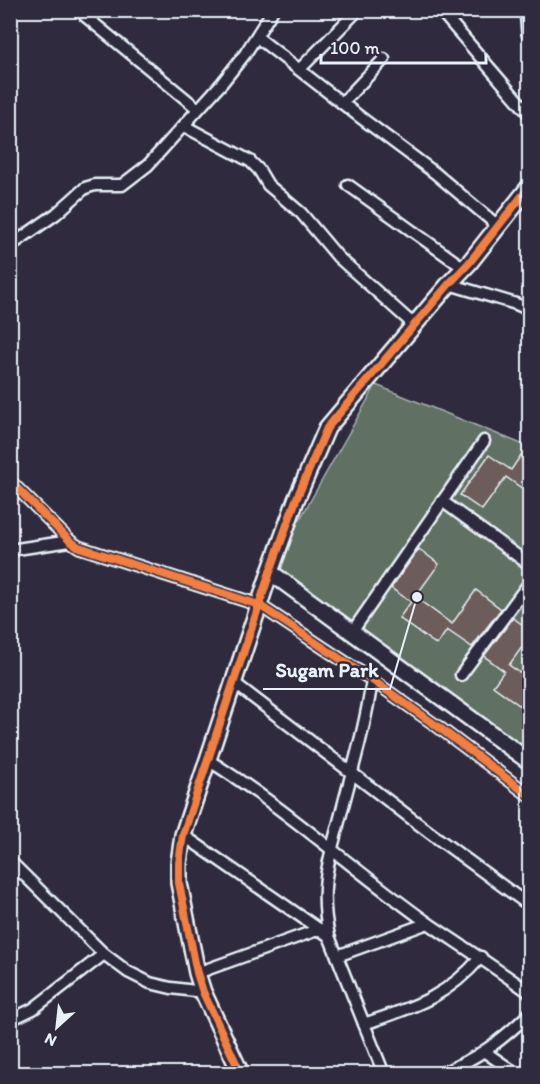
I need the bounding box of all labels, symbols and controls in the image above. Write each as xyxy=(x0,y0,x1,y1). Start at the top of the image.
scale bar xyxy=(321,27,486,65)
text: 100 m xyxy=(330,37,380,59)
callout: Sugam Park xyxy=(263,651,390,689)
text: Sugam Park xyxy=(275,658,379,683)
north arrow xyxy=(27,997,87,1057)
text: N xyxy=(41,1029,60,1051)

